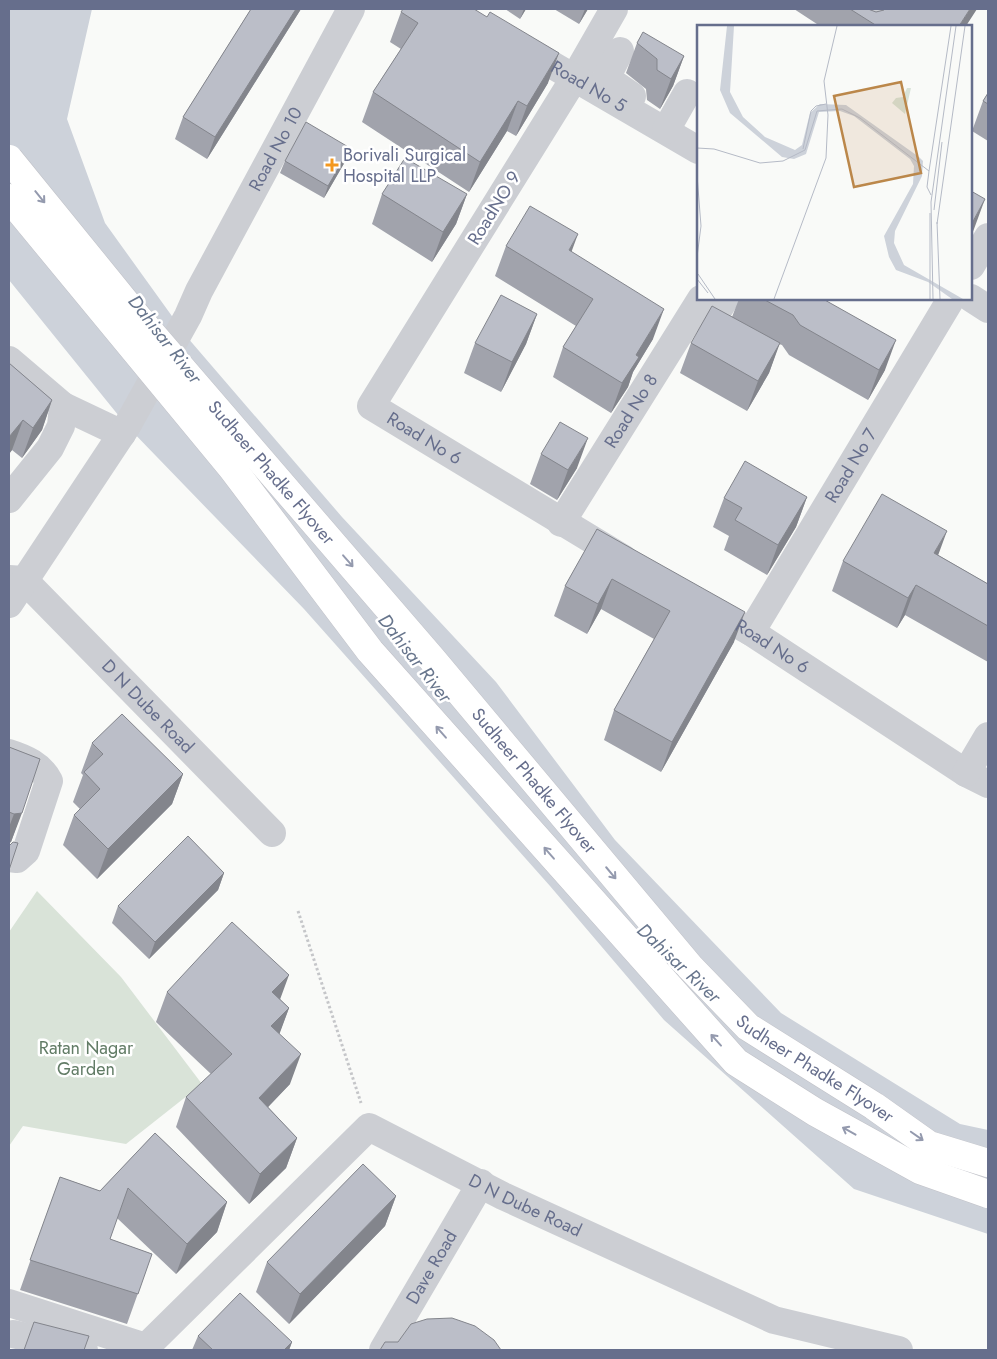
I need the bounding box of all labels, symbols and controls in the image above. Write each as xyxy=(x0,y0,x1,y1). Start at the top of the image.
inset map xyxy=(697,25,972,300)
street label: Road No 5 xyxy=(546,54,631,119)
street label: Road No 10 xyxy=(242,102,309,196)
place label: Borivali Surgical Hospital LLP xyxy=(343,142,466,189)
marker: Borivali Surgical Hospital LLP xyxy=(325,158,339,172)
street label: RoadNO 9 xyxy=(461,166,527,250)
one-way arrow xyxy=(34,190,45,203)
water label: Dahisar River xyxy=(122,289,209,390)
street label: Road No 8 xyxy=(598,369,664,453)
street label: Sudheer Phadke Flyover xyxy=(202,395,342,551)
street label: Road No 6 xyxy=(382,406,467,471)
street label: Road No 7 xyxy=(818,423,884,508)
one-way arrow xyxy=(342,555,354,568)
water label: Dahisar River xyxy=(372,608,459,709)
street label: Road No 6 xyxy=(731,613,815,680)
street label: D N Dube Road xyxy=(96,654,200,759)
street label: Sudheer Phadke Flyover xyxy=(465,702,603,860)
one-way arrow xyxy=(435,725,447,738)
one-way arrow xyxy=(543,847,555,860)
one-way arrow xyxy=(605,866,616,879)
water label: Dahisar River xyxy=(631,917,728,1010)
street label: Sudheer Phadke Flyover xyxy=(730,1009,900,1130)
one-way arrow xyxy=(710,1033,721,1046)
park label: Ratan Nagar Garden xyxy=(39,1035,134,1082)
one-way arrow xyxy=(842,1125,857,1135)
one-way arrow xyxy=(910,1131,924,1141)
street label: D N Dube Road xyxy=(464,1167,586,1243)
street label: Dave Road xyxy=(400,1225,464,1309)

